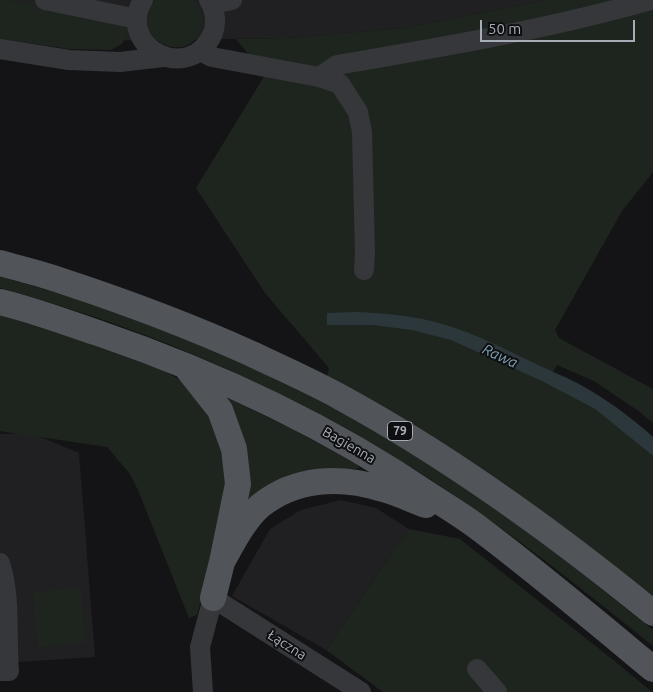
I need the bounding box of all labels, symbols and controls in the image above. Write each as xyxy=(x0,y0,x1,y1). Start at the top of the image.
scale bar xyxy=(483,10,638,42)
text: 50 m xyxy=(488,20,521,37)
water label: Rawa xyxy=(479,340,521,372)
road number: 79 xyxy=(388,422,412,441)
street label: Bagienna xyxy=(319,423,379,467)
street label: Łączna xyxy=(264,627,310,663)

